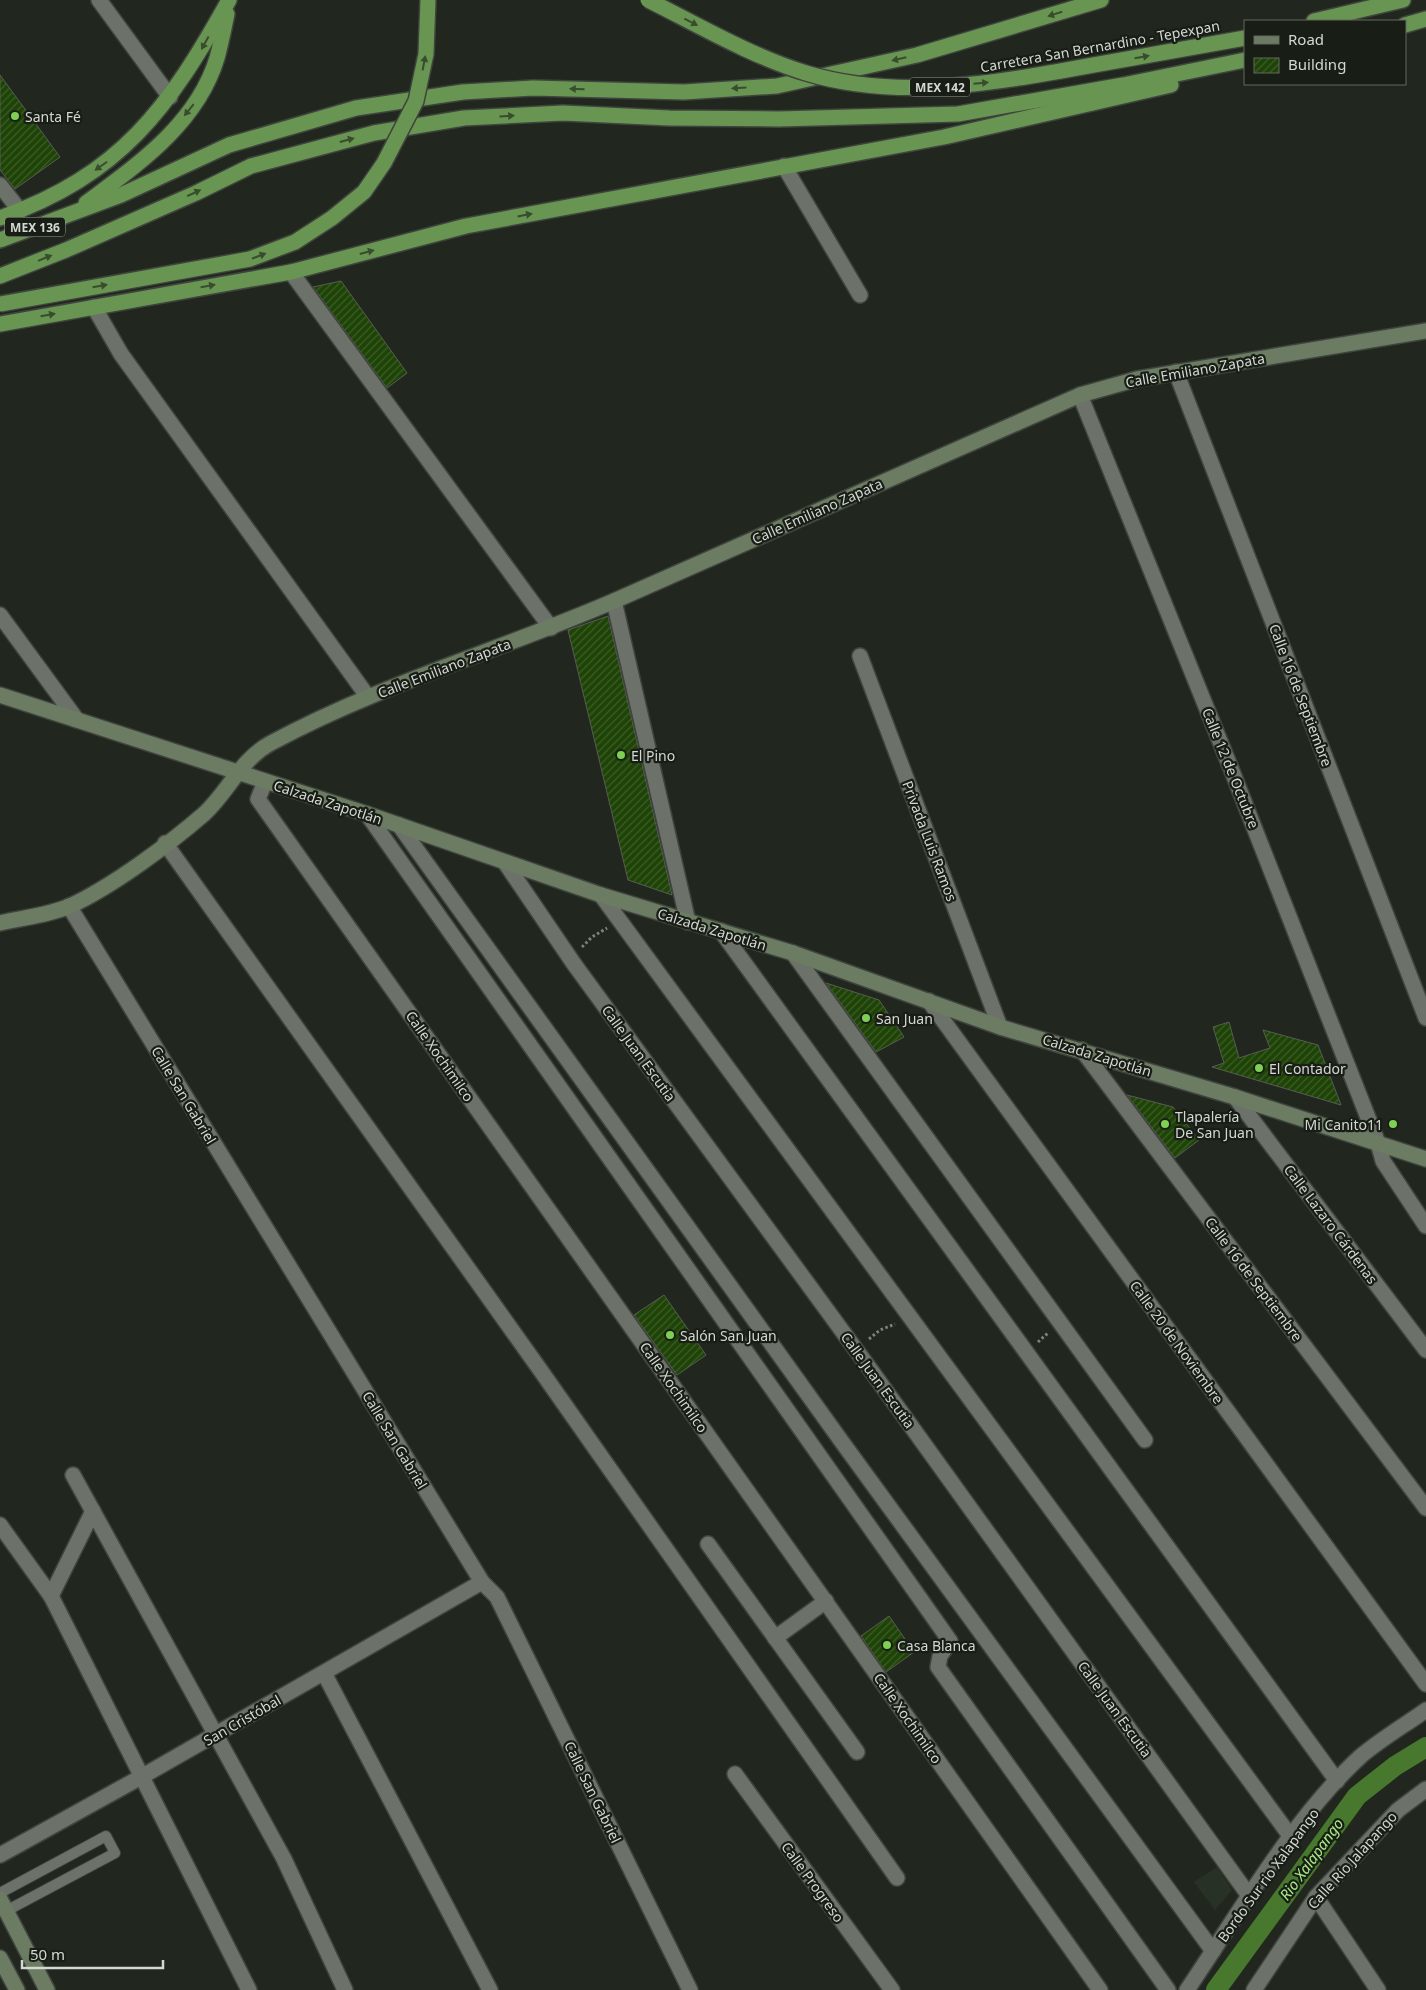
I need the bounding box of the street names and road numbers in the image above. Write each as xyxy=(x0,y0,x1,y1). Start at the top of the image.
street label: Carretera San Bernardino - Tepexpan xyxy=(979,16,1221,76)
road number: MEX 142 xyxy=(910,77,970,96)
road number: MEX 136 xyxy=(5,218,65,236)
street label: Calle Emiliano Zapata xyxy=(1124,348,1266,392)
street label: Calle Emiliano Zapata xyxy=(749,474,885,548)
street label: Calle 16 de Septiembre xyxy=(1265,621,1337,769)
street label: Calle Emiliano Zapata xyxy=(375,634,513,702)
street label: Calle 12 de Octubre xyxy=(1198,705,1264,831)
street label: Calzada Zapotlán xyxy=(271,776,385,828)
street label: Privada Luis Ramos xyxy=(898,778,962,904)
street label: Calzada Zapotlán xyxy=(655,903,769,955)
street label: Calle Juan Escutia xyxy=(598,1001,680,1105)
street label: Calle Xochimilco xyxy=(402,1007,478,1105)
street label: Calzada Zapotlán xyxy=(1040,1029,1154,1081)
street label: Calle San Gabriel xyxy=(147,1043,221,1147)
street label: Calle Lazaro Cárdenas xyxy=(1280,1161,1382,1288)
street label: Calle 16 de Septiembre xyxy=(1201,1213,1307,1345)
street label: Calle 20 de Noviembre xyxy=(1126,1277,1228,1407)
street label: Calle Juan Escutia xyxy=(837,1328,919,1432)
street label: Calle Xochimilco xyxy=(636,1338,712,1436)
street label: Calle San Gabriel xyxy=(358,1388,432,1492)
street label: Calle Juan Escutia xyxy=(1074,1657,1156,1761)
street label: Calle Xochimilco xyxy=(870,1669,946,1767)
street label: San Cristóbal xyxy=(200,1690,284,1750)
street label: Calle San Gabriel xyxy=(560,1738,626,1846)
street label: Bordo Sur rio Xalapango xyxy=(1213,1804,1323,1946)
street label: Calle Río Jalapango xyxy=(1303,1807,1401,1913)
street label: Calle Progreso xyxy=(777,1838,849,1926)

